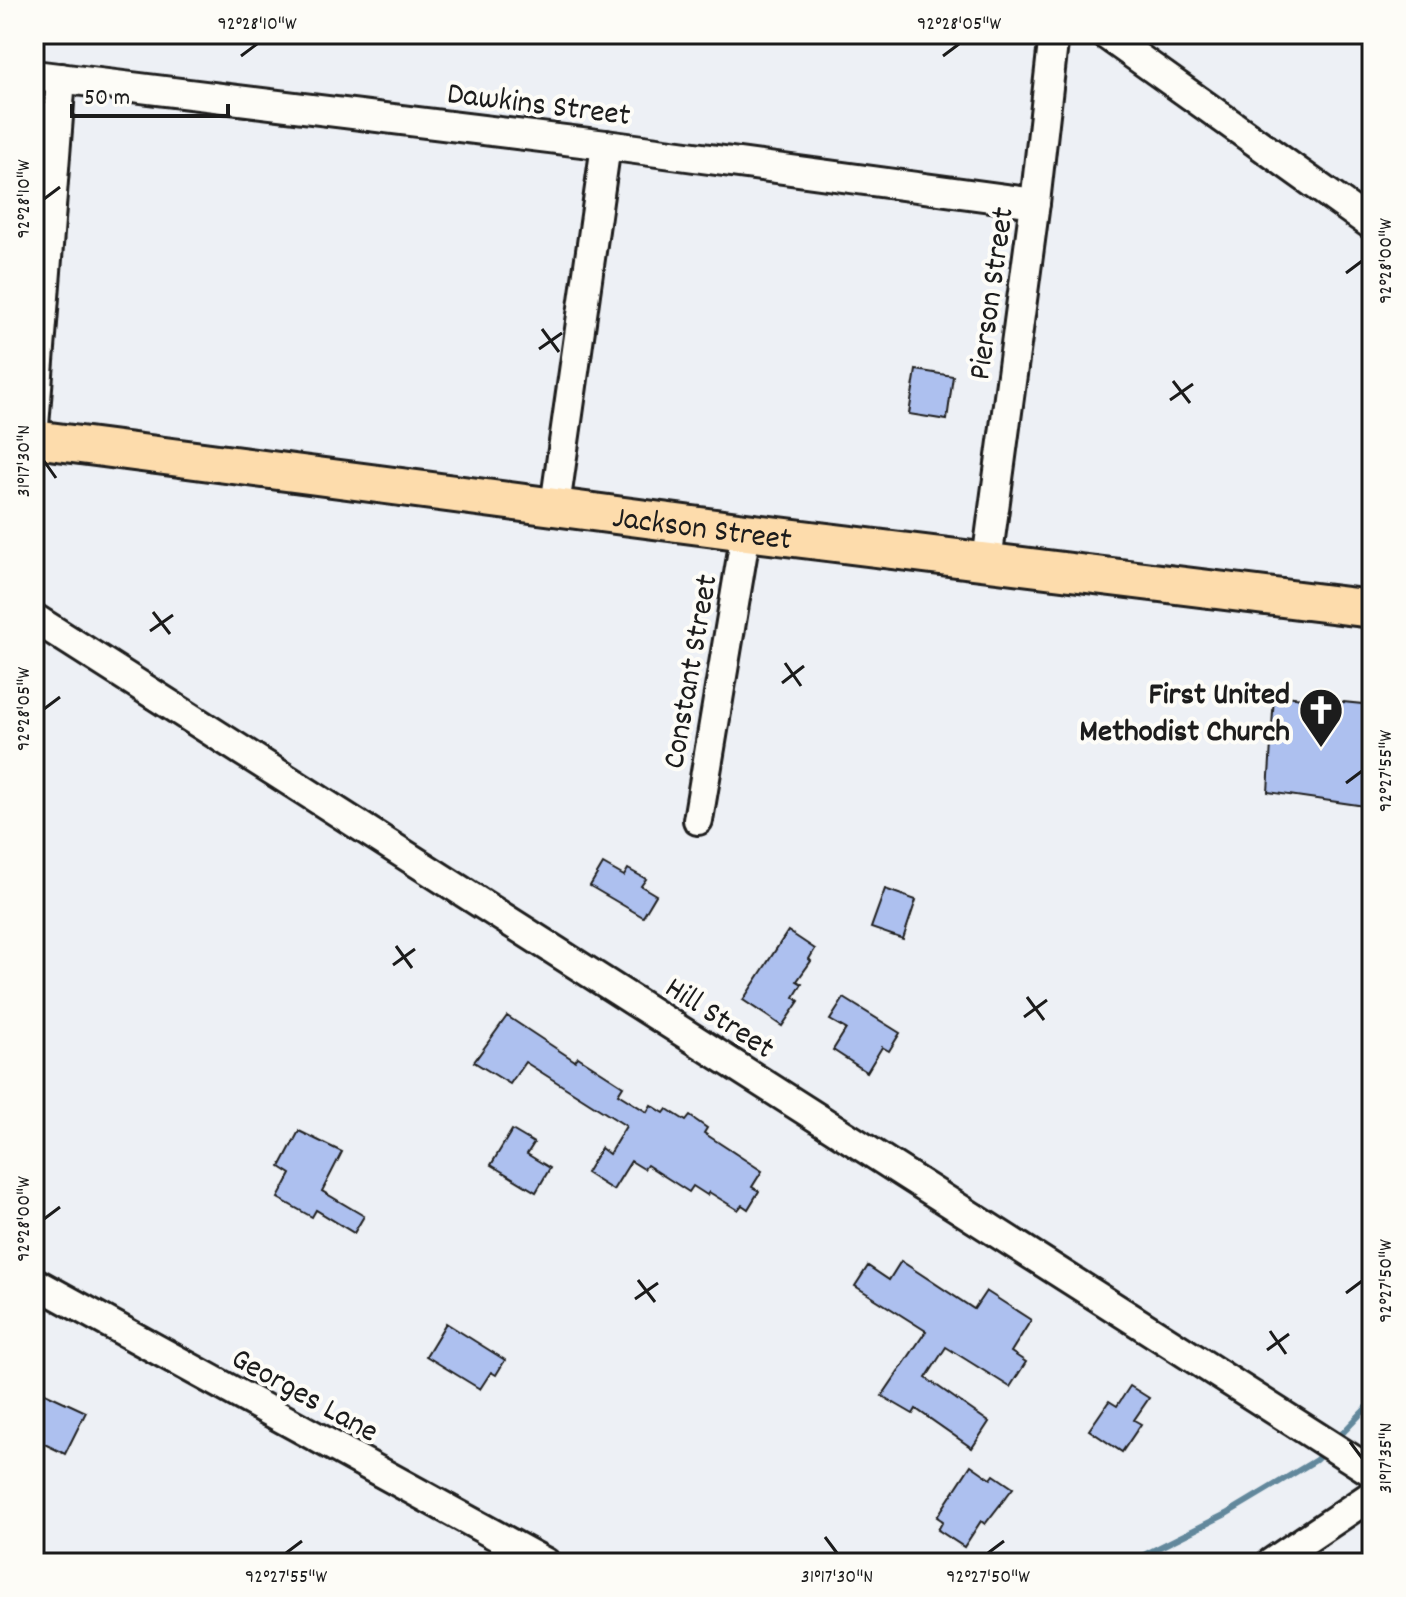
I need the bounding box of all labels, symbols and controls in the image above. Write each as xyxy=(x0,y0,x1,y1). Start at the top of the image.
text: 92°28'10"W xyxy=(218,11,297,39)
text: 92°28'05"W xyxy=(917,11,1001,39)
scale bar xyxy=(72,68,228,118)
street label: Dawkins Street xyxy=(444,73,633,141)
text: 50 m xyxy=(84,82,130,116)
text: 92°28'10"W xyxy=(11,159,39,238)
street label: Pierson Street xyxy=(959,204,1029,383)
text: 92°28'00"W xyxy=(1373,218,1401,304)
text: 31°17'30"N xyxy=(11,425,39,497)
street label: Jackson Street xyxy=(609,497,794,565)
street label: Constant Street xyxy=(653,571,733,773)
text: 92°28'05"W xyxy=(11,667,39,751)
place label: First United Methodist Church xyxy=(1079,674,1290,757)
church icon: First United Methodist Church xyxy=(1297,686,1345,749)
text: 92°27'55"W xyxy=(1373,730,1401,812)
street label: Hill Street xyxy=(654,968,782,1073)
text: 92°28'00"W xyxy=(11,1176,39,1262)
text: 92°27'50"W xyxy=(1373,1239,1401,1323)
street label: Georges Lane xyxy=(221,1338,386,1457)
text: 31°17'35"N xyxy=(1373,1423,1401,1493)
text: 92°27'55"W xyxy=(245,1564,327,1592)
text: 31°17'30"N xyxy=(801,1564,873,1592)
text: 92°27'50"W xyxy=(946,1564,1030,1592)

